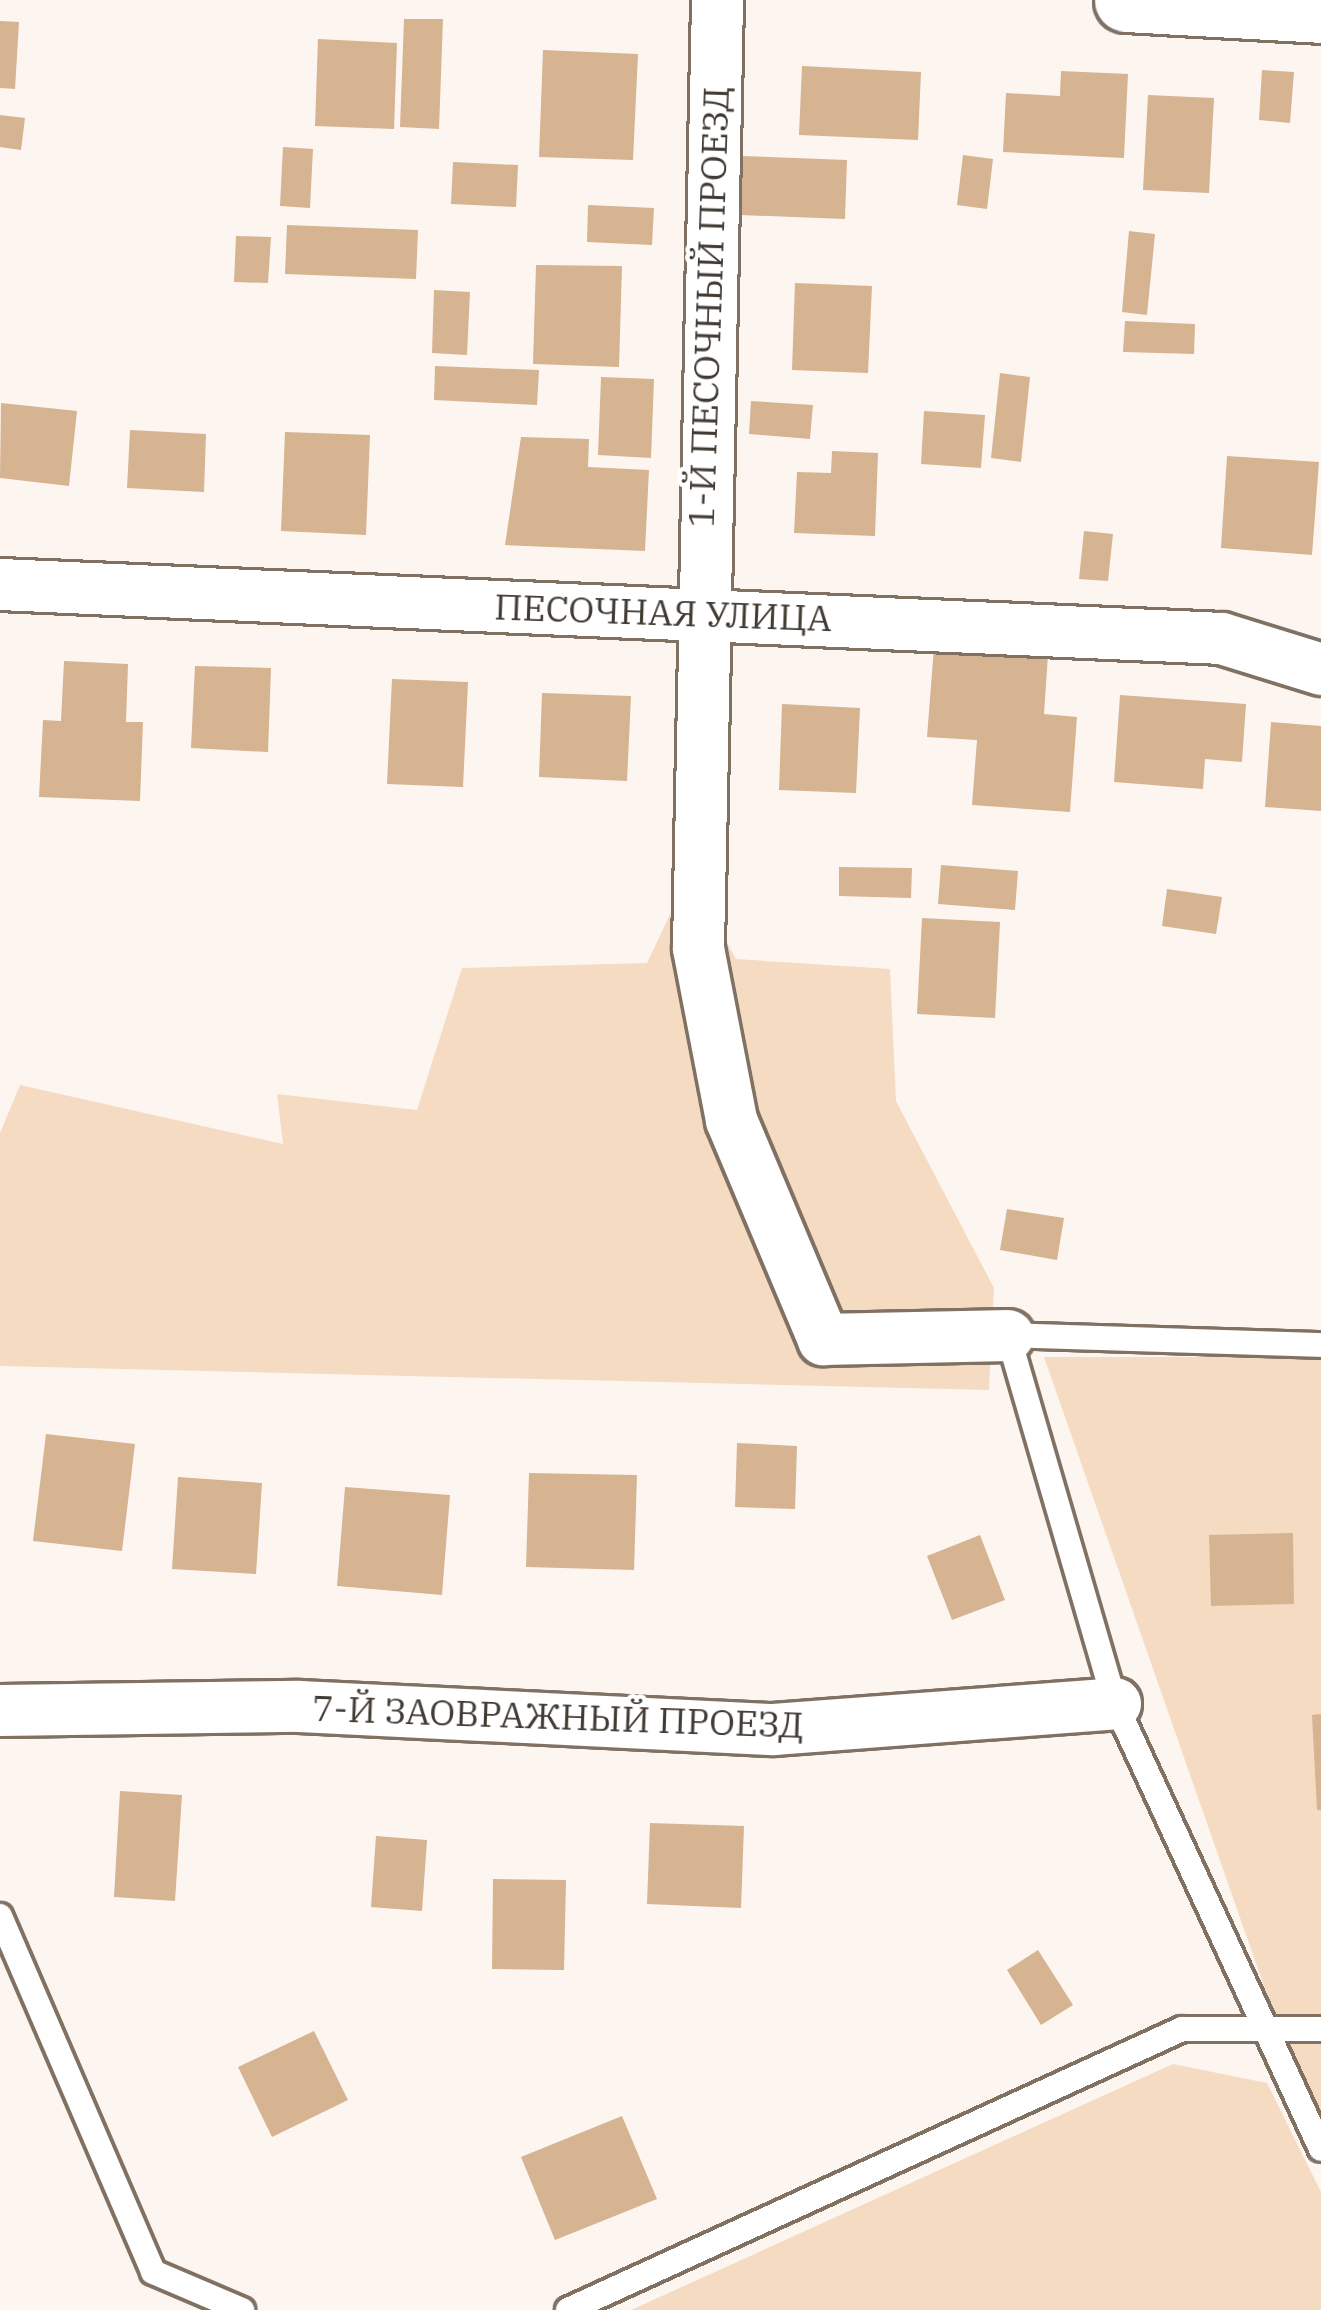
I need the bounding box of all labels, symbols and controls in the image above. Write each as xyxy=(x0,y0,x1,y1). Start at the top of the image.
street label: 1-Й ПЕСОЧНЫЙ ПРОЕЗД xyxy=(679,86,737,528)
street label: ПЕСОЧНАЯ УЛИЦА xyxy=(494,585,832,639)
street label: 7-Й ЗАОВРАЖНЫЙ ПРОЕЗД xyxy=(311,1686,805,1746)

